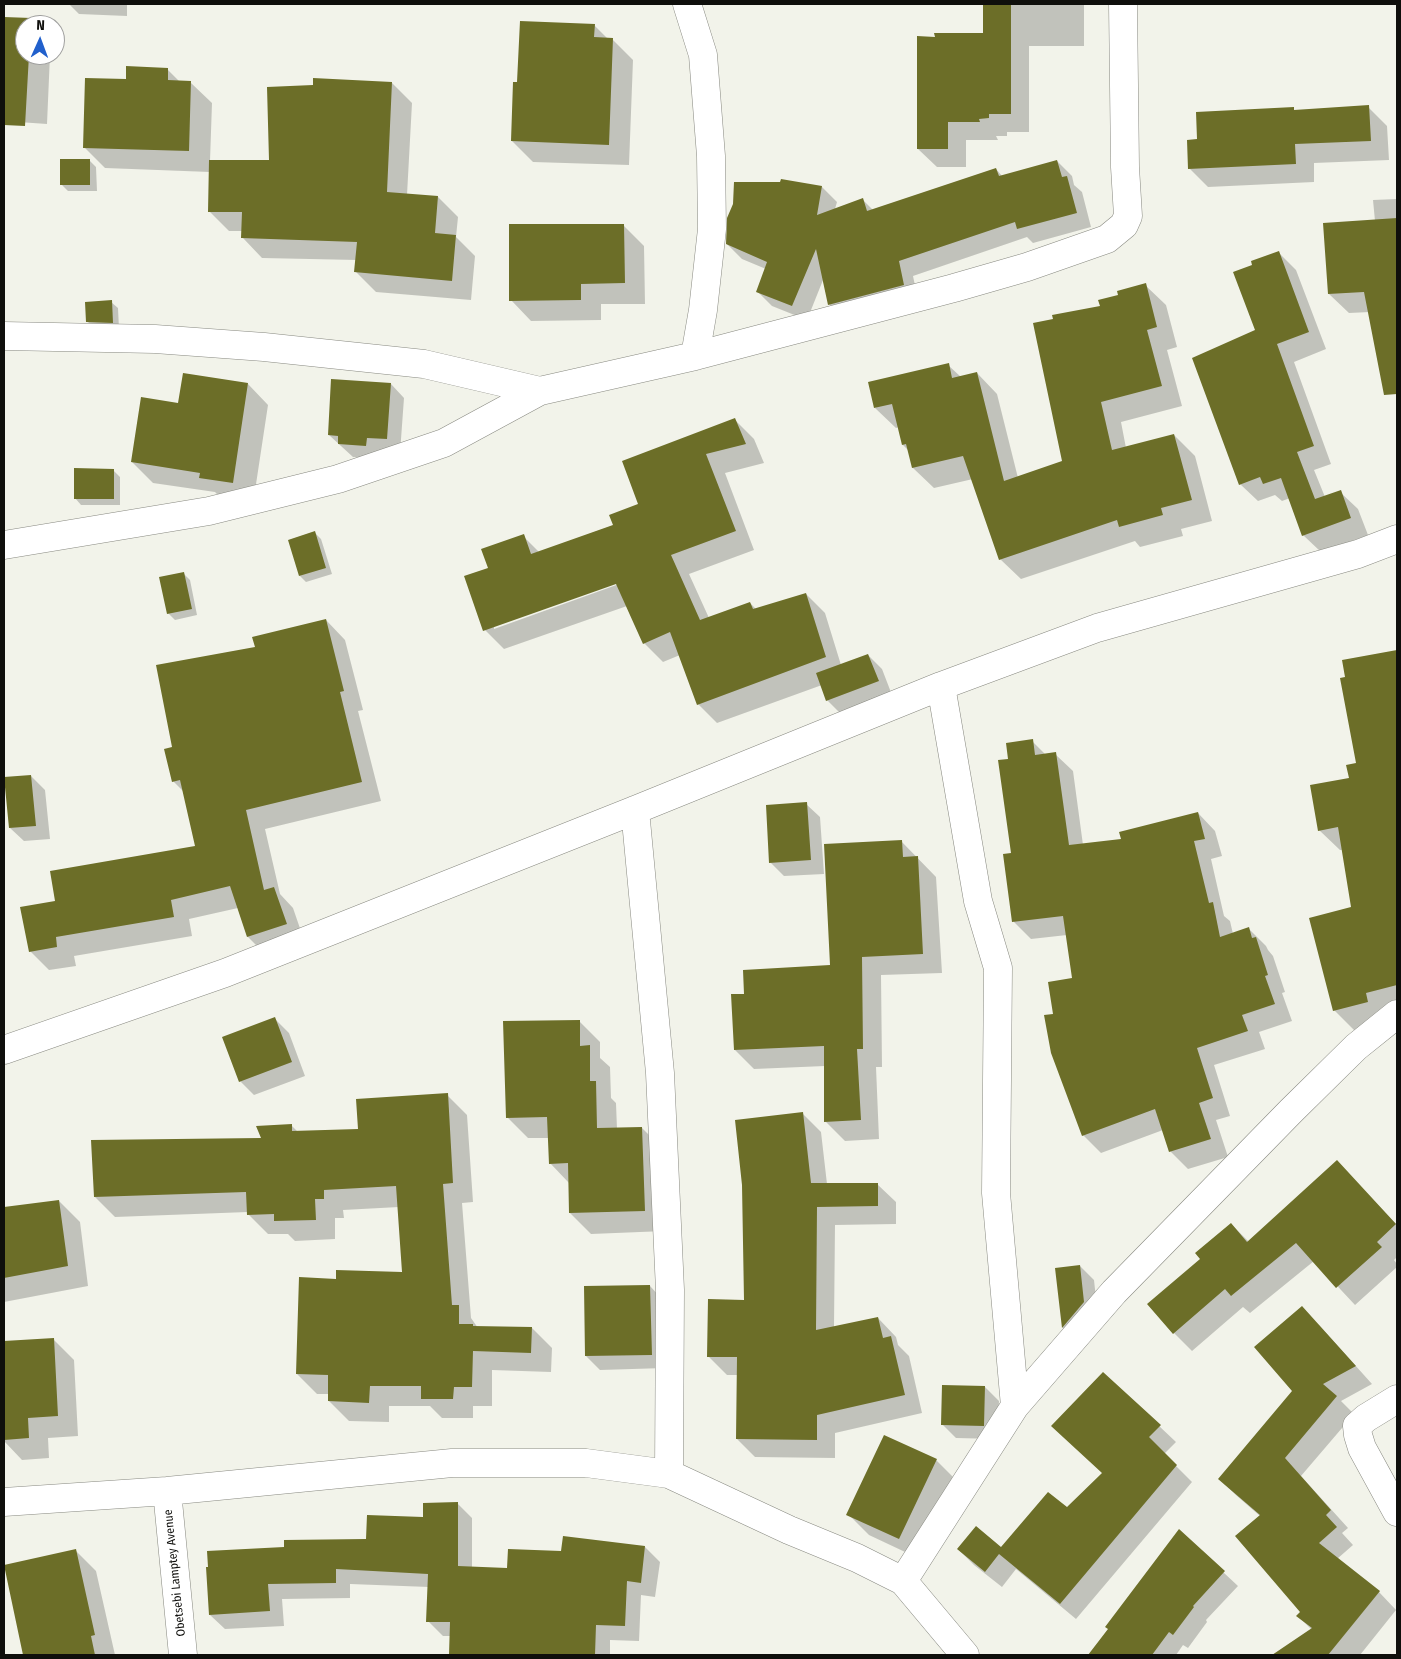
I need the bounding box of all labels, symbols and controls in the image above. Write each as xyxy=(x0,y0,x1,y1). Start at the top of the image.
north arrow xyxy=(15,15,65,65)
text: N xyxy=(36,17,45,34)
street label: Obetsebi Lamptey Avenue xyxy=(161,1509,189,1637)

